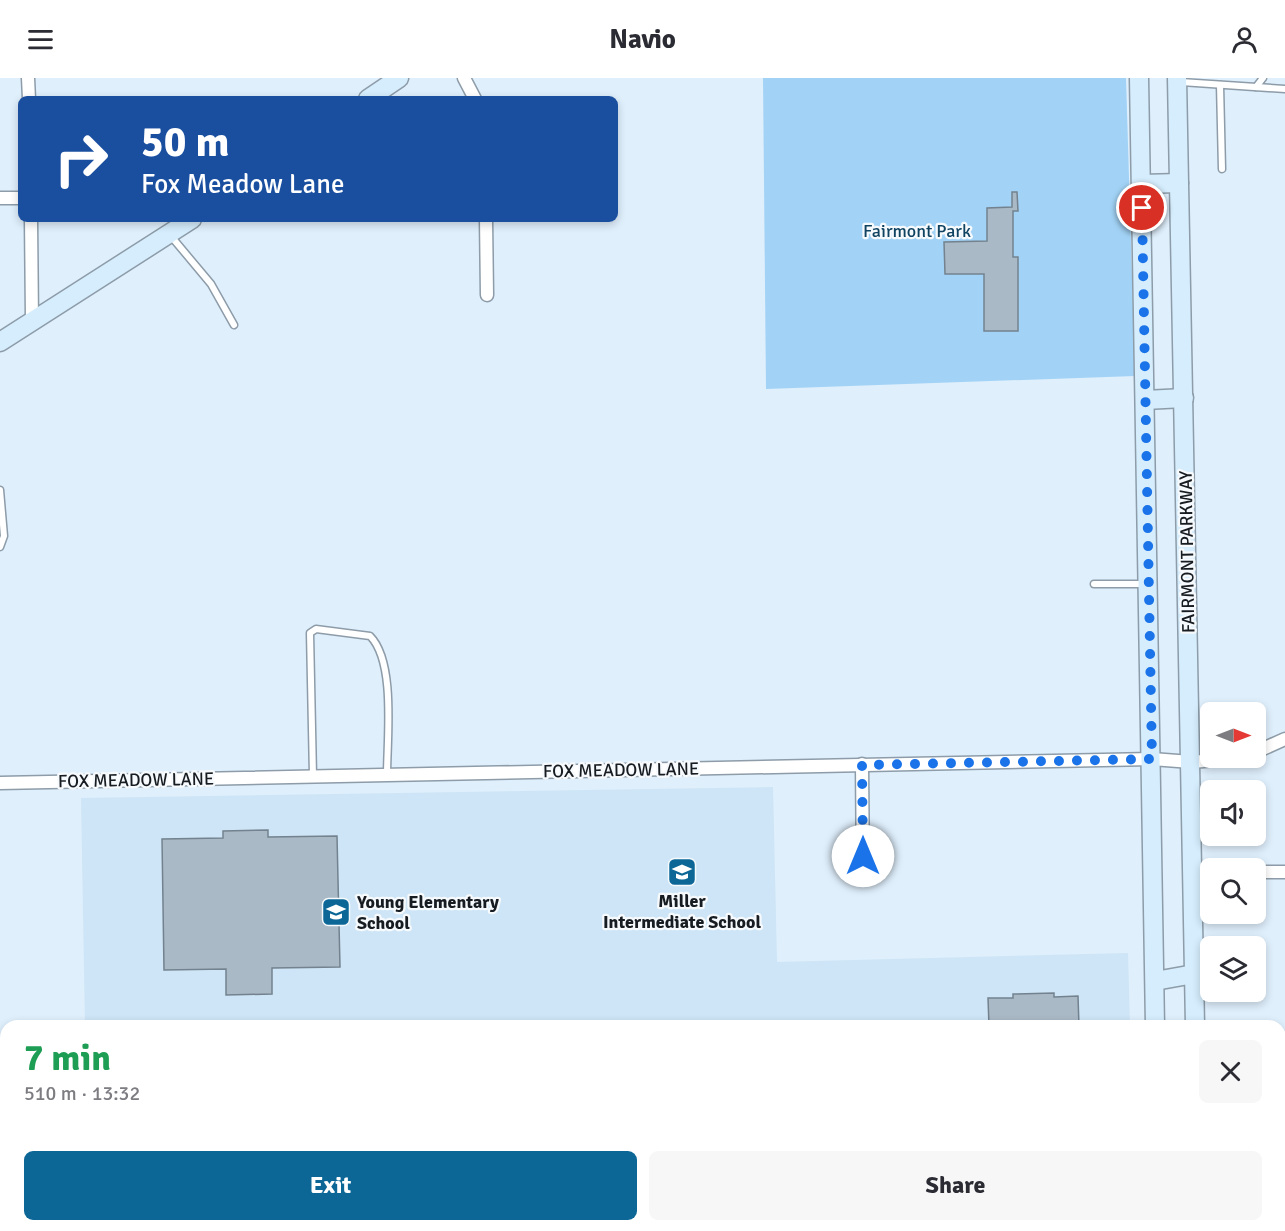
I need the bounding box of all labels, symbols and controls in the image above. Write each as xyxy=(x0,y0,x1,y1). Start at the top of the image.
icon: menu xyxy=(24,23,57,56)
text: Navio xyxy=(609,23,676,56)
icon: person xyxy=(1228,23,1261,56)
text: 50 m xyxy=(141,117,230,168)
icon: right xyxy=(42,120,120,198)
text: Fox Meadow Lane xyxy=(141,168,344,201)
pin xyxy=(1116,182,1167,233)
icon: arrive xyxy=(1125,191,1158,224)
park label: Fairmont Park xyxy=(863,220,971,242)
street label: FAIRMONT PARKWAY xyxy=(1175,471,1199,633)
north arrow xyxy=(1200,702,1266,768)
map controls xyxy=(1200,702,1266,1002)
street label: FOX MEADOW LANE xyxy=(543,758,699,782)
street label: FOX MEADOW LANE xyxy=(58,768,214,792)
button: sound xyxy=(1200,780,1266,846)
position arrow xyxy=(831,824,895,888)
school or university icon: Miller Intermediate School xyxy=(666,856,698,888)
button: search xyxy=(1200,858,1266,924)
place label: Miller Intermediate School xyxy=(603,890,761,933)
place label: Young Elementary School xyxy=(356,891,499,934)
school or university icon: Young Elementary School xyxy=(320,896,352,928)
button: layers xyxy=(1200,936,1266,1002)
text: 7 min xyxy=(24,1036,111,1081)
button: close xyxy=(1199,1040,1262,1103)
text: 510 m · 13:32 xyxy=(24,1081,140,1106)
button: Exit xyxy=(24,1151,637,1220)
button: Share xyxy=(649,1151,1262,1220)

